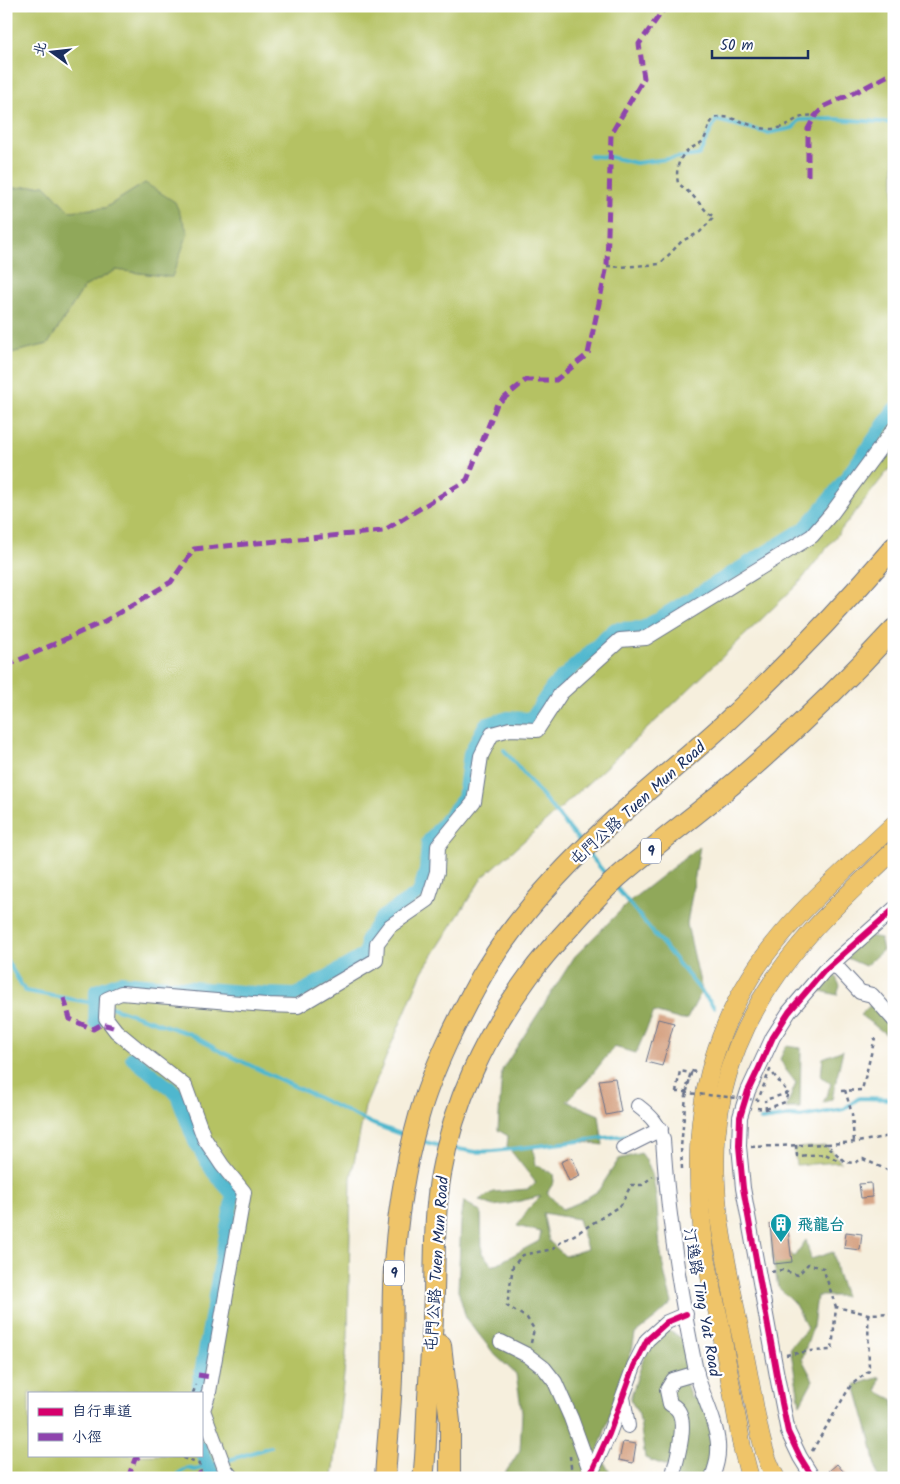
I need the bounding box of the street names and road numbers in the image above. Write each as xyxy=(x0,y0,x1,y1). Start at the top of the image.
street label: 屯門公路 Tuen Mun Road xyxy=(564,735,713,872)
road number: 9 xyxy=(641,838,661,864)
street label: 屯門公路 Tuen Mun Road xyxy=(419,1174,456,1353)
street label: 汀逸路 Ting Yat Road xyxy=(676,1226,727,1380)
road number: 9 xyxy=(384,1260,404,1286)

